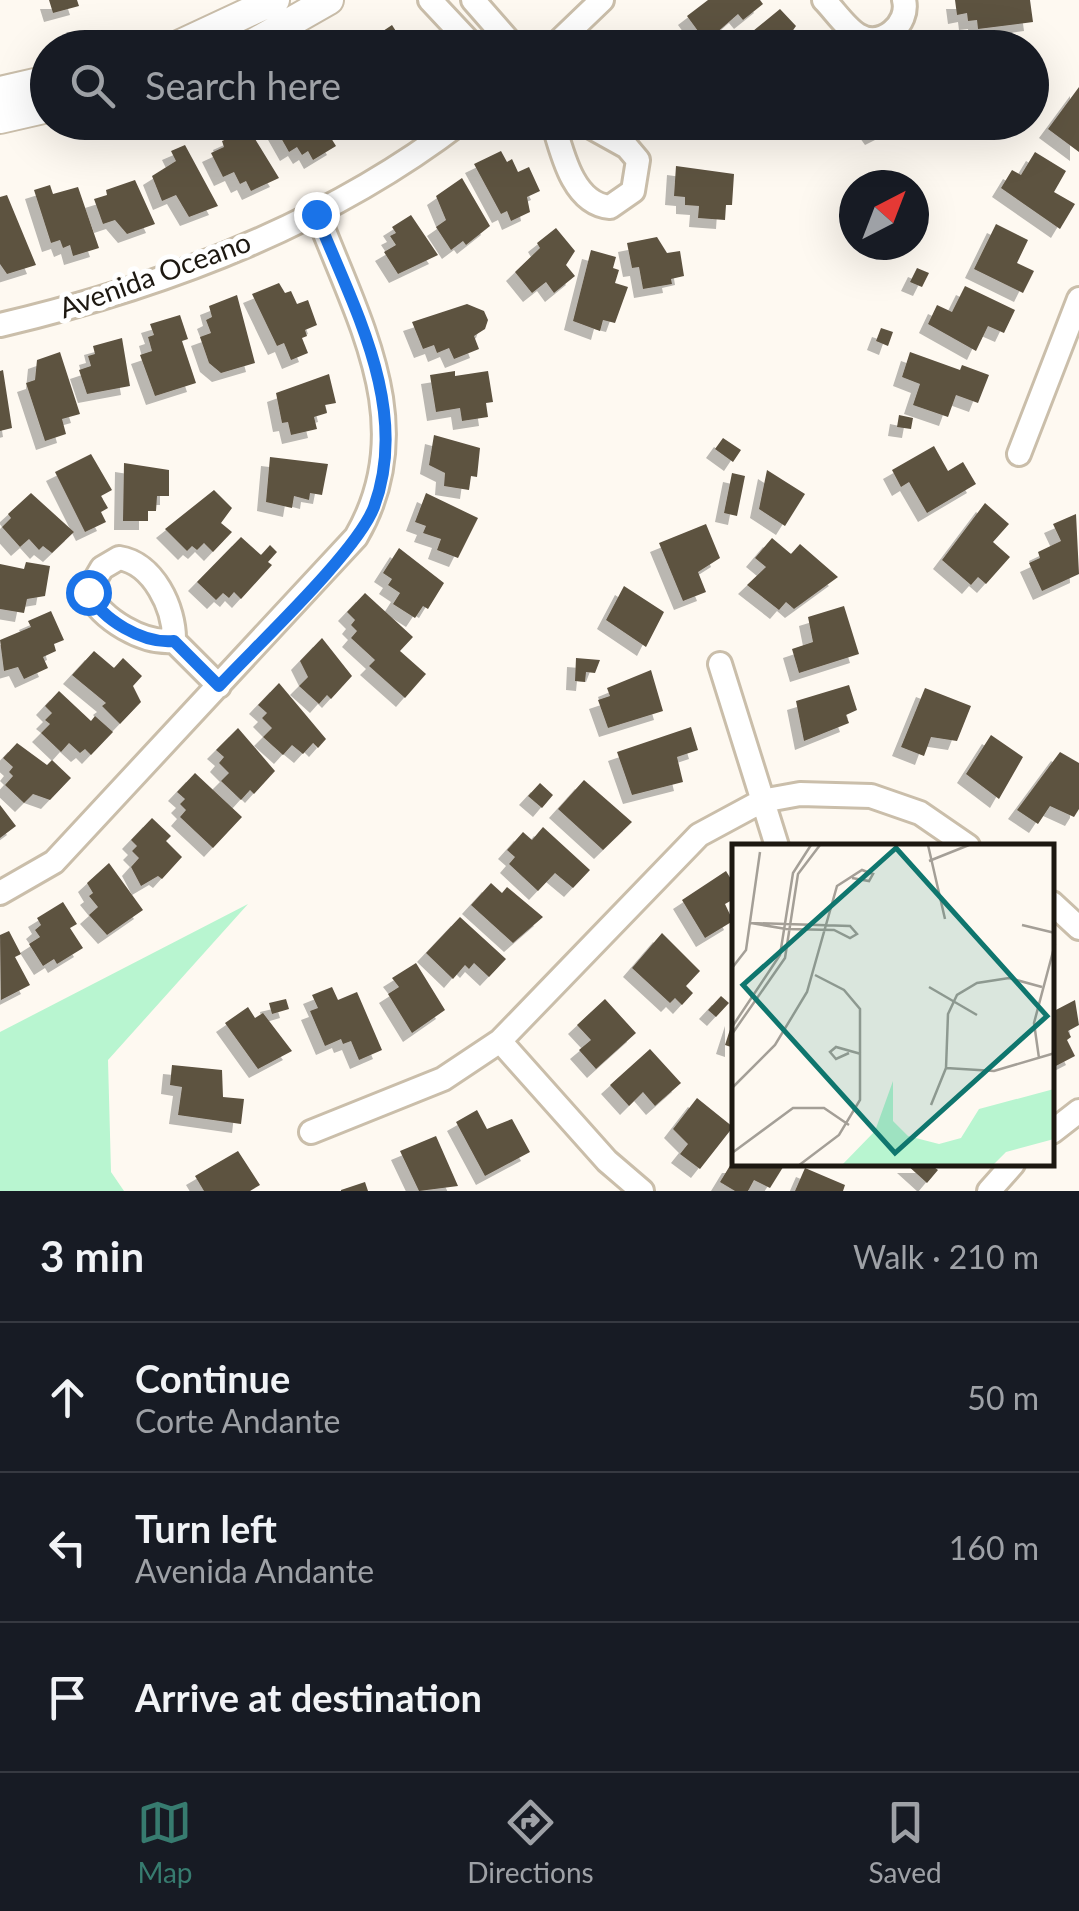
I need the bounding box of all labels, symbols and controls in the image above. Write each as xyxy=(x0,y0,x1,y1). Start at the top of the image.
search box xyxy=(30,30,1049,140)
icon: search xyxy=(65,58,120,113)
text: Search here xyxy=(145,62,341,108)
north arrow xyxy=(839,170,929,260)
route end xyxy=(294,192,340,238)
street label: Avenida Oceano xyxy=(54,224,255,324)
route start xyxy=(66,570,112,616)
inset map xyxy=(732,844,1054,1166)
text: 3 min xyxy=(40,1231,144,1281)
text: Walk · 210 m xyxy=(853,1237,1039,1276)
text: Continue xyxy=(135,1355,290,1401)
icon: ahead xyxy=(40,1370,95,1425)
text: 50 m xyxy=(967,1378,1039,1417)
text: Corte Andante xyxy=(135,1401,340,1440)
text: Turn left xyxy=(135,1505,277,1551)
icon: left xyxy=(40,1520,95,1575)
text: 160 m xyxy=(949,1528,1039,1567)
text: Avenida Andante xyxy=(135,1551,374,1590)
icon: arrive xyxy=(40,1670,95,1725)
text: Arrive at destination xyxy=(135,1674,482,1720)
tab: Map xyxy=(137,1795,193,1889)
tab: Directions xyxy=(467,1795,594,1889)
tab: Saved xyxy=(868,1795,942,1889)

